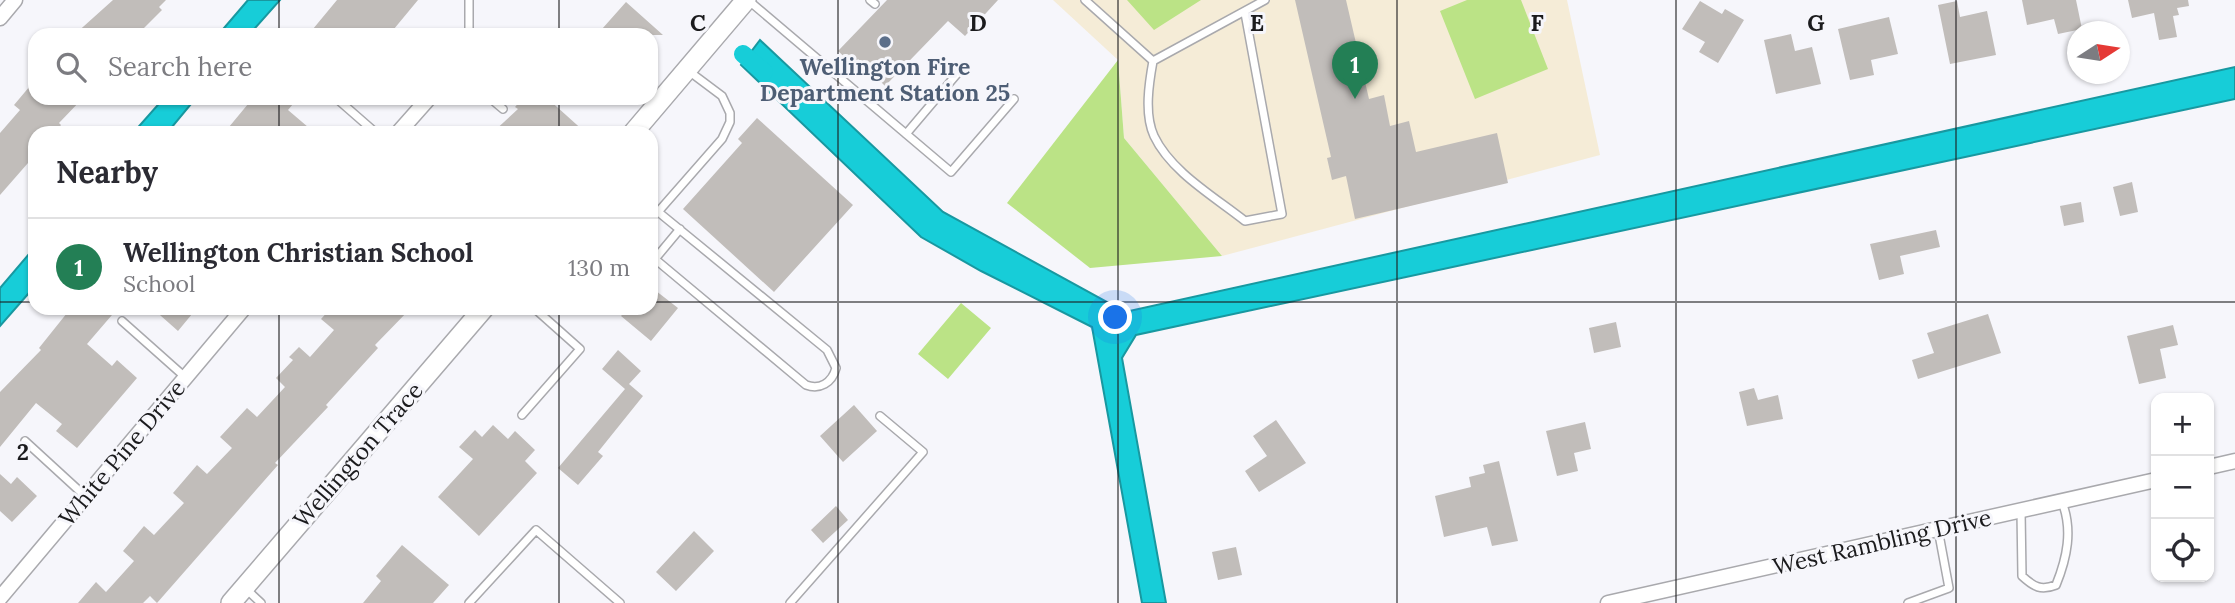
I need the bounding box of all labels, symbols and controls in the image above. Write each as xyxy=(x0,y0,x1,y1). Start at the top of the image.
text: C xyxy=(690,8,706,37)
text: D xyxy=(969,8,987,37)
text: E xyxy=(1250,8,1264,37)
text: F xyxy=(1530,8,1544,37)
text: G xyxy=(1807,8,1825,37)
north arrow xyxy=(2067,21,2130,84)
search box xyxy=(28,28,658,105)
marker: Wellington Fire Department Station 25 xyxy=(877,34,893,50)
pin: 1 xyxy=(1332,41,1378,99)
icon: search xyxy=(52,48,90,86)
text: Search here xyxy=(108,50,252,83)
place label: Wellington Fire Department Station 25 xyxy=(760,52,1010,107)
text: Nearby xyxy=(56,153,158,191)
text: Wellington Christian School xyxy=(123,236,473,269)
text: 1 xyxy=(74,253,84,282)
text: 130 m xyxy=(568,253,630,282)
text: School xyxy=(123,269,195,298)
your location xyxy=(1098,300,1132,334)
street label: White Pine Drive xyxy=(52,374,191,532)
street label: Wellington Trace xyxy=(287,376,429,533)
map controls xyxy=(2151,393,2214,582)
button: + xyxy=(2151,393,2214,456)
text: 2 xyxy=(17,437,29,466)
button: − xyxy=(2151,456,2214,519)
street label: West Rambling Drive xyxy=(1770,502,1994,581)
button: locate xyxy=(2151,519,2214,582)

